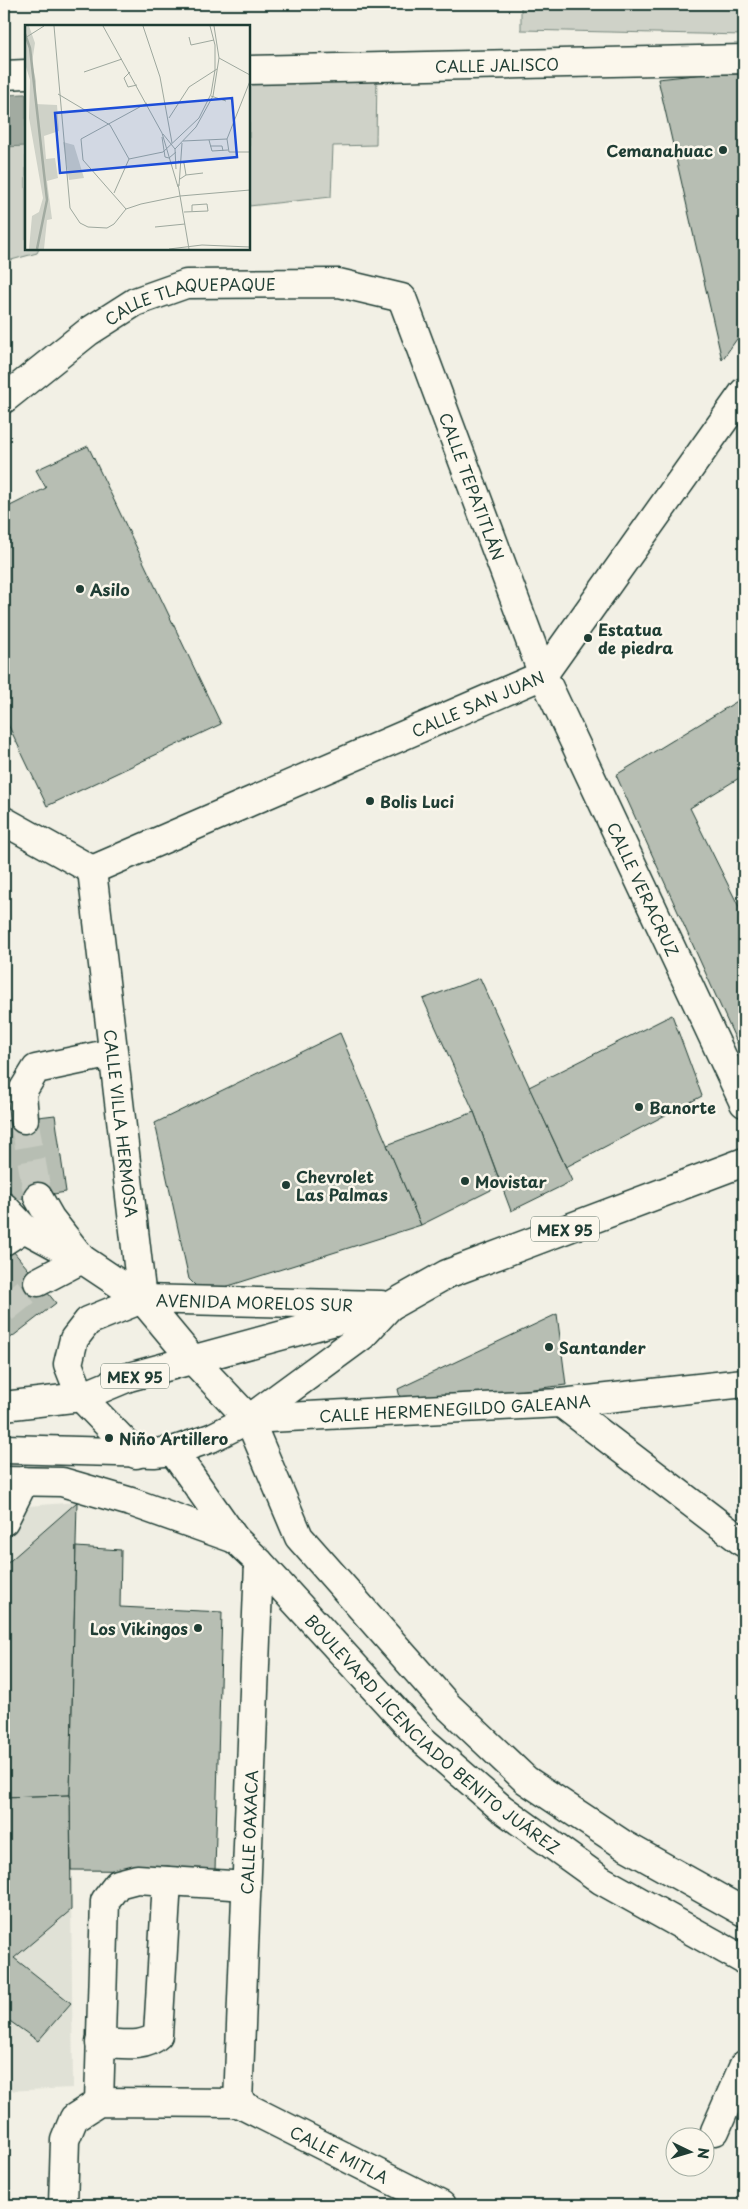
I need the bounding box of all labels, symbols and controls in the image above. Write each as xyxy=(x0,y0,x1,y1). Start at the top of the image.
inset map xyxy=(25,25,250,250)
street label: CALLE JALISCO xyxy=(435,51,559,78)
place label: Cemanahuac xyxy=(606,138,713,162)
marker: Cemanahuac xyxy=(717,144,729,156)
street label: CALLE TLAQUEPAQUE xyxy=(100,271,276,331)
street label: CALLE TEPATITLÁN xyxy=(434,409,511,563)
place label: Asilo xyxy=(90,577,130,601)
marker: Asilo xyxy=(74,583,86,595)
place label: Estatua de piedra xyxy=(598,617,673,659)
marker: Estatua de piedra xyxy=(582,632,594,644)
street label: CALLE SAN JUAN xyxy=(407,664,548,743)
place label: Bolis Luci xyxy=(380,789,454,813)
marker: Bolis Luci xyxy=(364,795,376,807)
street label: CALLE VERACRUZ xyxy=(602,818,685,960)
street label: CALLE VILLA HERMOSA xyxy=(99,1028,144,1219)
place label: Banorte xyxy=(649,1095,716,1119)
marker: Banorte xyxy=(633,1101,645,1113)
place label: Chevrolet Las Palmas xyxy=(296,1164,388,1206)
place label: Movistar xyxy=(475,1169,548,1193)
marker: Movistar xyxy=(459,1175,471,1187)
marker: Chevrolet Las Palmas xyxy=(280,1179,292,1191)
road number: MEX 95 xyxy=(531,1216,599,1242)
street label: AVENIDA MORELOS SUR xyxy=(156,1287,353,1316)
place label: Santander xyxy=(559,1335,646,1359)
marker: Santander xyxy=(543,1341,555,1353)
road number: MEX 95 xyxy=(101,1364,169,1388)
street label: CALLE HERMENEGILDO GALEANA xyxy=(318,1388,592,1427)
place label: Niño Artillero xyxy=(119,1426,228,1450)
marker: Niño Artillero xyxy=(103,1432,115,1444)
street label: BOULEVARD LICENCIADO BENITO JUÁREZ xyxy=(300,1608,566,1859)
place label: Los Vikingos xyxy=(90,1616,188,1640)
marker: Los Vikingos xyxy=(192,1622,204,1634)
street label: CALLE OAXACA xyxy=(234,1769,263,1895)
street label: CALLE MITLA xyxy=(286,2119,393,2189)
north arrow xyxy=(666,2126,716,2176)
text: N xyxy=(693,2147,714,2160)

